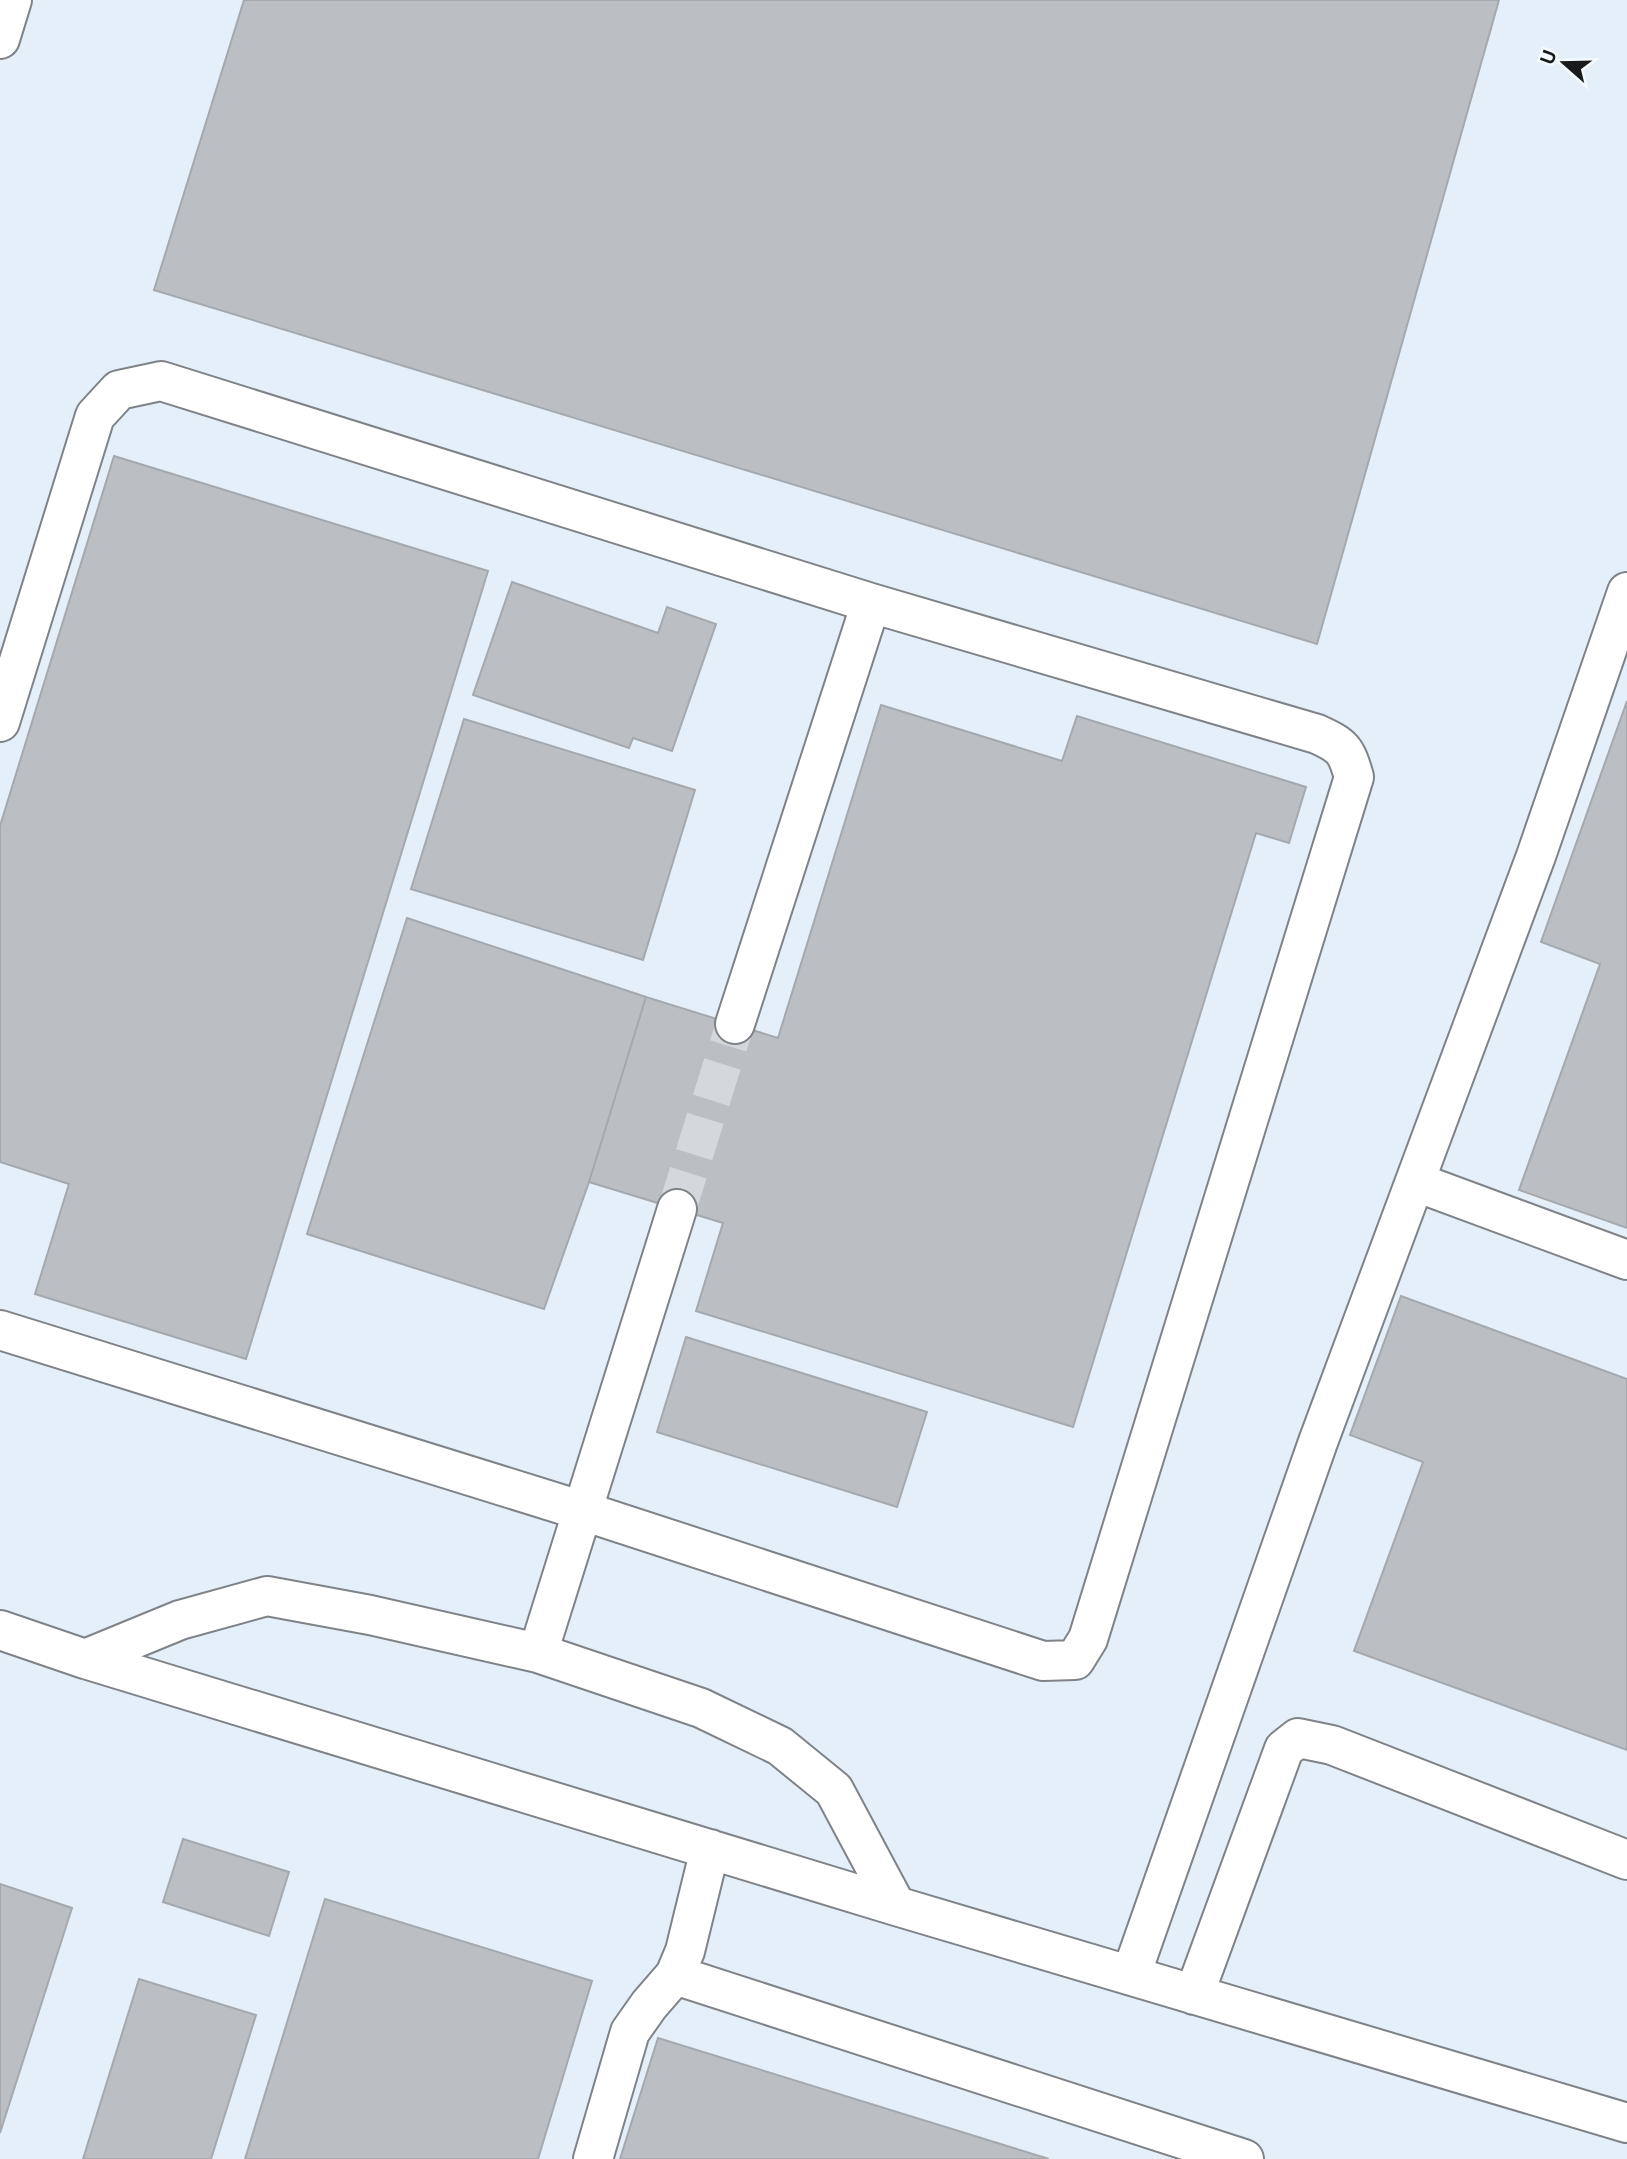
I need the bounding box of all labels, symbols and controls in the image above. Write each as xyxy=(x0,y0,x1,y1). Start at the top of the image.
north arrow xyxy=(1529,28,1599,98)
text: U xyxy=(1535,47,1561,67)

